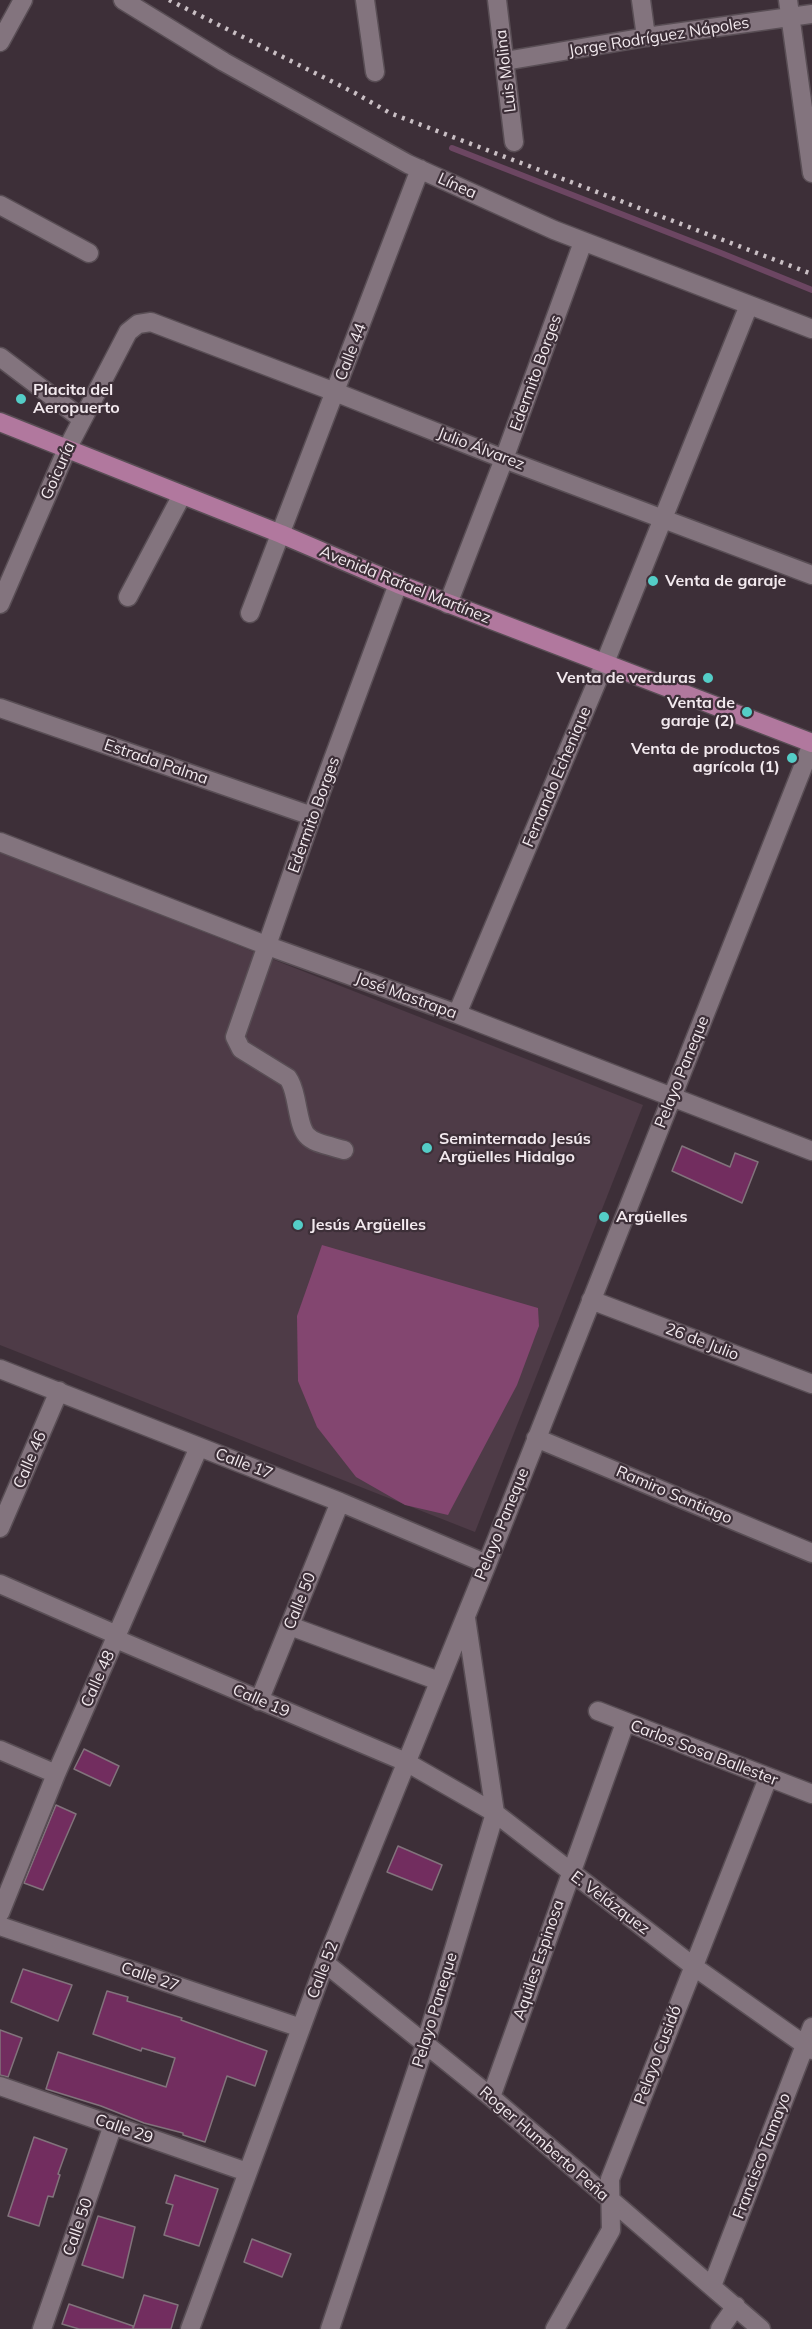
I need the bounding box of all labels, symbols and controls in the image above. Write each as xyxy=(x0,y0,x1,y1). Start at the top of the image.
street label: Jorge Rodríguez Nápoles xyxy=(567,13,751,61)
street label: Luis Molina xyxy=(491,29,521,113)
street label: Línea xyxy=(435,169,479,203)
street label: Edermito Borges xyxy=(506,312,566,434)
street label: Calle 44 xyxy=(331,321,371,383)
place label: Placita del Aeropuerto xyxy=(33,380,120,418)
marker: Placita del Aeropuerto xyxy=(14,392,28,406)
street label: Julio Álvarez xyxy=(435,424,527,474)
street label: Goicuría xyxy=(37,439,79,503)
street label: Avenida Rafael Martínez xyxy=(317,542,493,628)
place label: Venta de garaje xyxy=(665,571,786,591)
marker: Venta de garaje xyxy=(646,574,660,588)
place label: Venta de verduras xyxy=(557,668,696,688)
marker: Venta de verduras xyxy=(701,671,715,685)
place label: Venta de garaje (2) xyxy=(661,693,735,731)
street label: Fernando Echenique xyxy=(519,704,595,850)
marker: Venta de garaje (2) xyxy=(740,705,754,719)
street label: Estrada Palma xyxy=(102,735,210,789)
place label: Venta de productos agrícola (1) xyxy=(631,739,780,777)
marker: Venta de productos agrícola (1) xyxy=(785,751,799,765)
street label: Edermito Borges xyxy=(284,754,344,876)
street label: José Mastrapa xyxy=(353,969,459,1023)
street label: Pelayo Paneque xyxy=(651,1013,713,1131)
place label: Seminternado Jesús Argüelles Hidalgo xyxy=(439,1129,591,1167)
marker: Seminternado Jesús Argüelles Hidalgo xyxy=(420,1141,434,1155)
place label: Argüelles xyxy=(616,1207,688,1227)
marker: Argüelles xyxy=(597,1210,611,1224)
place label: Jesús Argüelles xyxy=(310,1215,426,1235)
marker: Jesús Argüelles xyxy=(291,1218,305,1232)
street label: 26 de Julio xyxy=(663,1319,741,1365)
street label: Calle 46 xyxy=(9,1429,51,1491)
street label: Calle 17 xyxy=(213,1444,275,1484)
street label: Ramiro Santiago xyxy=(613,1462,735,1528)
street label: Pelayo Paneque xyxy=(471,1465,533,1583)
street label: Calle 50 xyxy=(280,1570,320,1632)
street label: Calle 48 xyxy=(77,1648,119,1710)
street label: Calle 19 xyxy=(230,1680,292,1722)
street label: Carlos Sosa Ballester xyxy=(627,1716,781,1790)
street label: E. Velázquez xyxy=(567,1867,653,1939)
street label: Aquiles Espinosa xyxy=(509,1897,569,2023)
street label: Calle 52 xyxy=(303,1939,343,2001)
street label: Pelayo Paneque xyxy=(408,1950,462,2070)
street label: Calle 27 xyxy=(119,1958,181,1996)
street label: Pelayo Cusidó xyxy=(630,2003,686,2107)
street label: Roger Humberto Peña xyxy=(475,2083,613,2205)
street label: Francisco Tamayo xyxy=(729,2090,795,2222)
street label: Calle 29 xyxy=(93,2110,155,2148)
street label: Calle 50 xyxy=(59,2196,97,2258)

